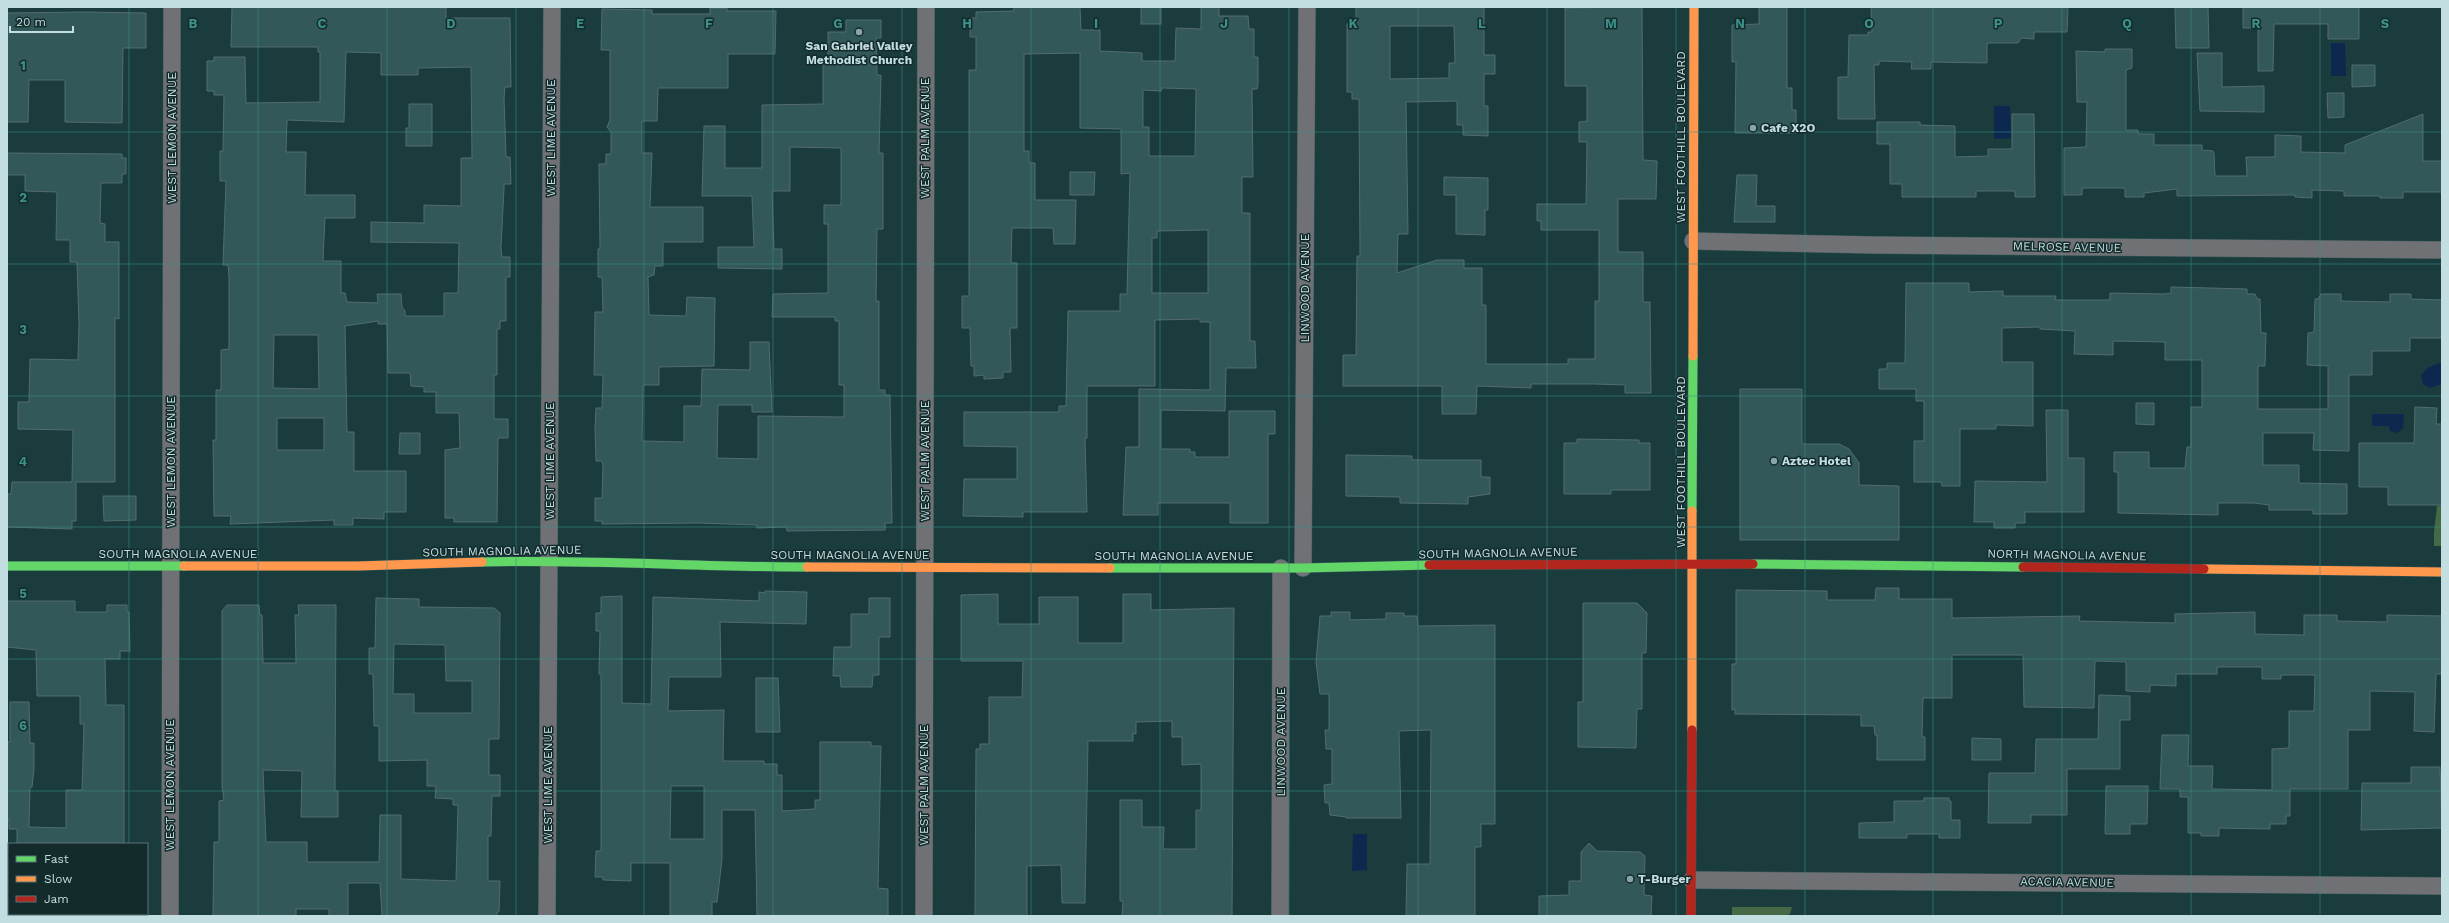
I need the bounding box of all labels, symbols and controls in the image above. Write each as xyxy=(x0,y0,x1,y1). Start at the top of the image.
scale bar xyxy=(10,8,73,34)
text: 20 m xyxy=(16,15,46,29)
text: B xyxy=(189,16,198,31)
text: C xyxy=(318,16,327,31)
text: D xyxy=(446,16,456,31)
text: E xyxy=(576,16,584,31)
text: F xyxy=(705,16,713,31)
text: G xyxy=(833,16,843,31)
text: H xyxy=(962,16,972,31)
text: I xyxy=(1094,16,1098,31)
text: J xyxy=(1220,16,1228,31)
text: K xyxy=(1348,16,1358,31)
text: L xyxy=(1478,16,1486,31)
text: M xyxy=(1605,16,1617,31)
text: N xyxy=(1735,16,1745,31)
text: O xyxy=(1864,16,1874,31)
text: P xyxy=(1994,16,2003,31)
text: Q xyxy=(2122,16,2132,31)
text: R xyxy=(2252,16,2261,31)
text: S xyxy=(2381,16,2390,31)
marker: San Gabriel Valley Methodist Church xyxy=(854,27,864,37)
place label: San Gabriel Valley Methodist Church xyxy=(806,39,913,67)
street label: WEST FOOTHILL BOULEVARD xyxy=(1674,51,1688,223)
text: 1 xyxy=(20,58,26,73)
street label: WEST LEMON AVENUE xyxy=(165,72,179,204)
street label: WEST PALM AVENUE xyxy=(918,77,932,198)
street label: WEST LIME AVENUE xyxy=(544,79,558,197)
place label: Cafe X2O xyxy=(1761,121,1815,135)
marker: Cafe X2O xyxy=(1748,123,1758,133)
text: 2 xyxy=(19,190,27,205)
street label: LINWOOD AVENUE xyxy=(1298,233,1312,342)
street label: MELROSE AVENUE xyxy=(2013,239,2122,255)
text: 3 xyxy=(19,322,27,337)
street label: WEST FOOTHILL BOULEVARD xyxy=(1674,376,1688,548)
street label: WEST LEMON AVENUE xyxy=(164,396,178,528)
street label: WEST PALM AVENUE xyxy=(918,400,932,521)
street label: WEST LIME AVENUE xyxy=(543,402,557,520)
text: 4 xyxy=(19,454,28,469)
place label: Aztec Hotel xyxy=(1782,454,1851,468)
marker: Aztec Hotel xyxy=(1769,456,1779,466)
street label: SOUTH MAGNOLIA AVENUE xyxy=(422,543,582,559)
street label: SOUTH MAGNOLIA AVENUE xyxy=(1418,545,1578,561)
street label: SOUTH MAGNOLIA AVENUE xyxy=(98,547,258,561)
street label: NORTH MAGNOLIA AVENUE xyxy=(1987,547,2147,563)
street label: SOUTH MAGNOLIA AVENUE xyxy=(770,548,930,562)
street label: SOUTH MAGNOLIA AVENUE xyxy=(1094,549,1254,563)
text: 5 xyxy=(19,586,27,601)
street label: LINWOOD AVENUE xyxy=(1274,687,1288,796)
text: 6 xyxy=(19,718,27,733)
street label: WEST LEMON AVENUE xyxy=(163,719,177,851)
street label: WEST PALM AVENUE xyxy=(917,724,931,845)
street label: WEST LIME AVENUE xyxy=(541,726,555,844)
legend xyxy=(8,843,148,915)
text: Fast xyxy=(44,852,69,866)
text: Slow xyxy=(44,872,72,886)
place label: T-Burger xyxy=(1638,872,1691,886)
marker: T-Burger xyxy=(1625,874,1635,884)
street label: ACACIA AVENUE xyxy=(2020,874,2114,890)
text: Jam xyxy=(44,892,69,906)

